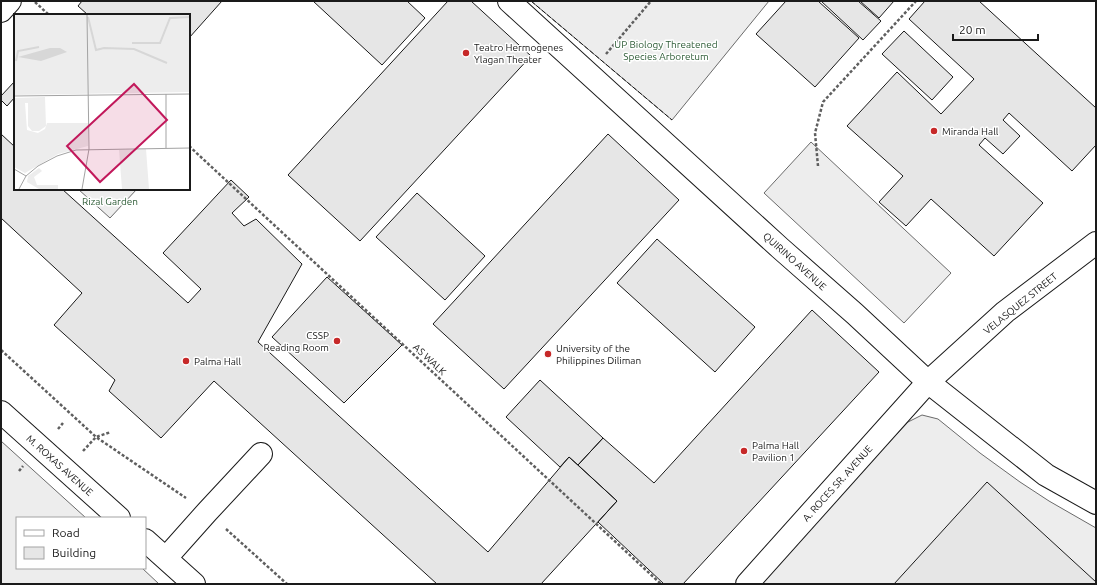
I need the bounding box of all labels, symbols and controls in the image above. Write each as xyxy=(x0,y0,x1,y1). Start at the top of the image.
inset map xyxy=(14,14,190,190)
scale bar xyxy=(953,16,1038,42)
text: 20 m xyxy=(959,23,986,36)
park label: UP Biology Threatened Species Arboretum xyxy=(614,39,718,62)
place label: Teatro Hermogenes Ylagan Theater xyxy=(474,42,563,65)
marker: Teatro Hermogenes Ylagan Theater xyxy=(461,48,471,58)
marker: Miranda Hall xyxy=(929,126,939,136)
place label: Miranda Hall xyxy=(942,126,999,137)
park label: Rizal Garden xyxy=(82,196,138,207)
street label: QUIRINO AVENUE xyxy=(761,230,829,293)
street label: VELASQUEZ STREET xyxy=(981,270,1060,336)
place label: CSSP Reading Room xyxy=(264,330,329,353)
marker: CSSP Reading Room xyxy=(332,336,342,346)
street label: AS WALK xyxy=(411,341,448,377)
place label: University of the Philippines Diliman xyxy=(556,343,641,366)
marker: University of the Philippines Diliman xyxy=(543,349,553,359)
marker: Palma Hall xyxy=(181,356,191,366)
place label: Palma Hall xyxy=(194,356,241,367)
street label: M. ROXAS AVENUE xyxy=(24,433,95,498)
place label: Palma Hall Pavilion 1 xyxy=(752,440,799,463)
street label: A. ROCES SR. AVENUE xyxy=(800,443,875,524)
marker: Palma Hall Pavilion 1 xyxy=(739,446,749,456)
legend xyxy=(16,517,146,569)
text: Road xyxy=(52,526,80,539)
text: Building xyxy=(52,546,96,559)

